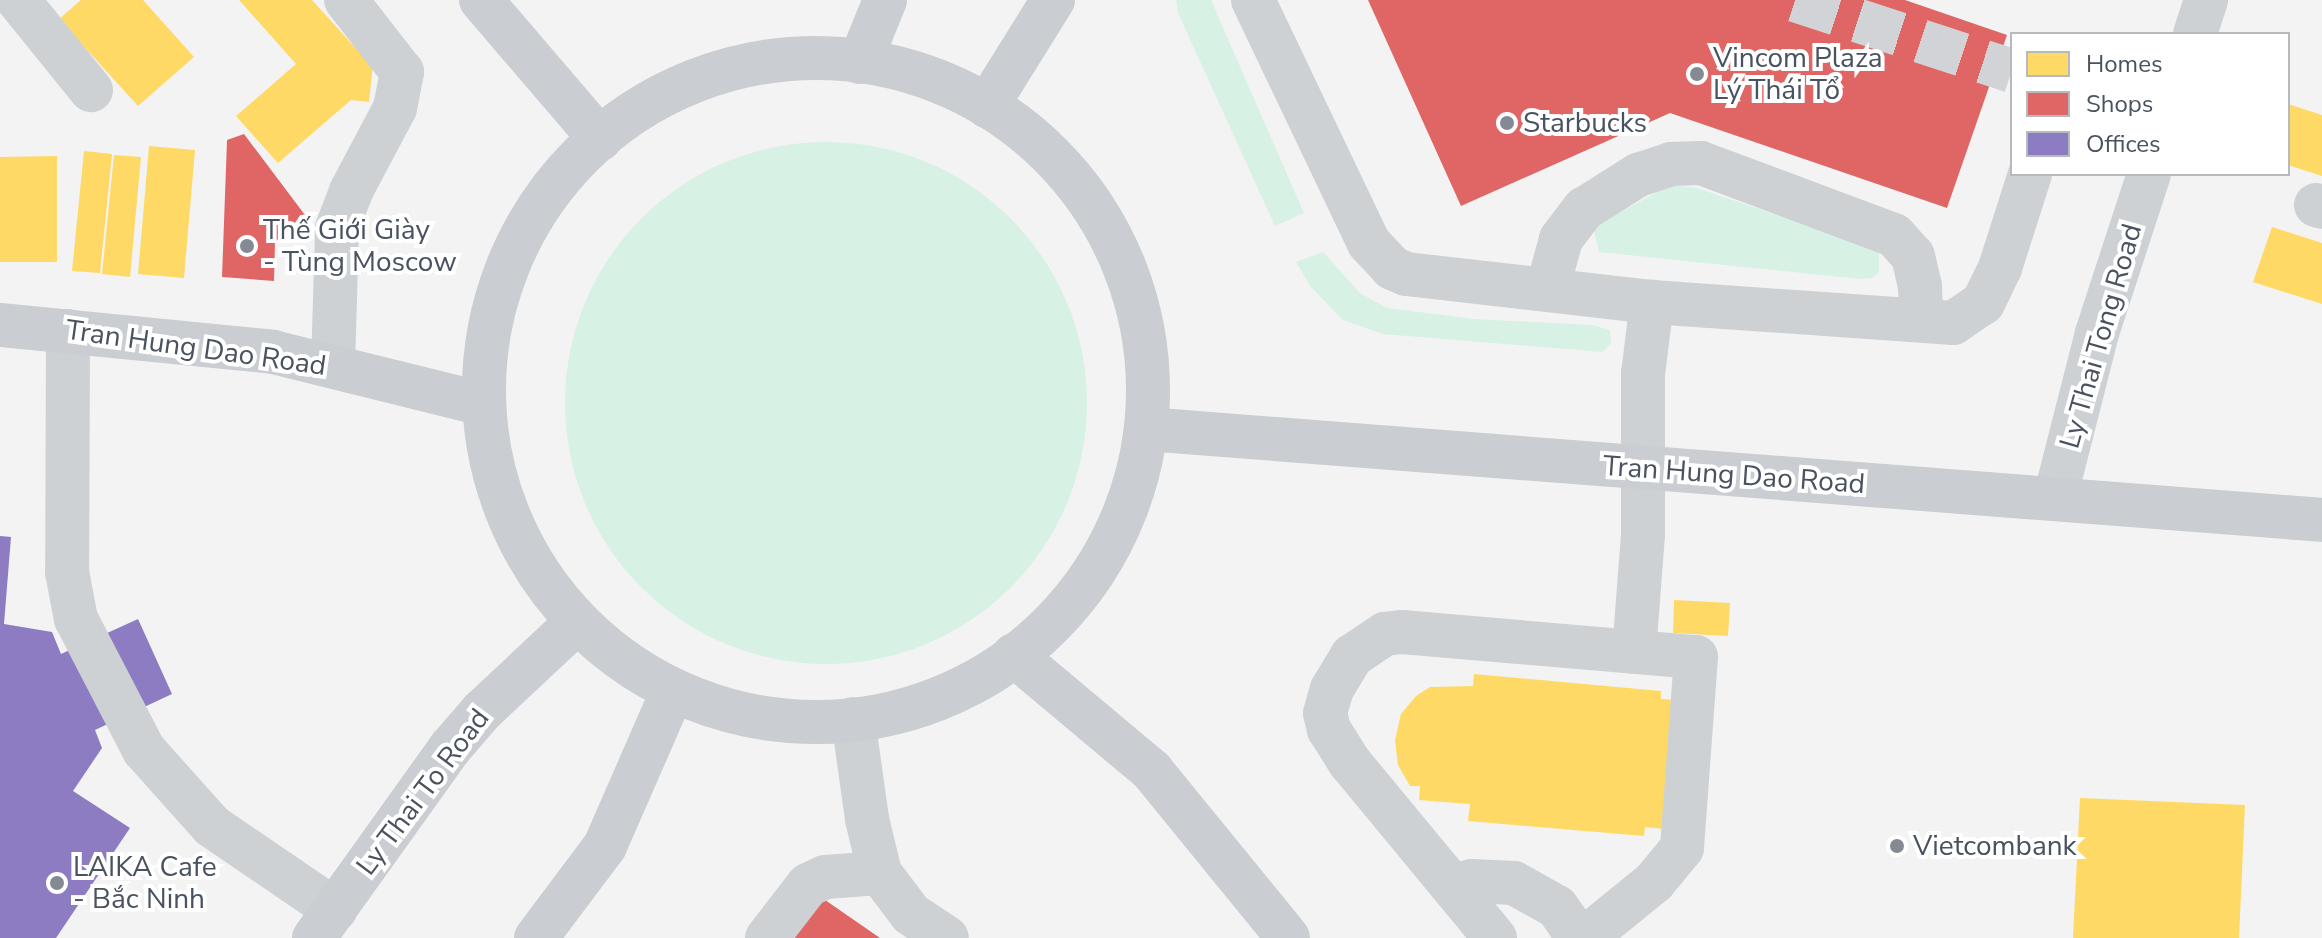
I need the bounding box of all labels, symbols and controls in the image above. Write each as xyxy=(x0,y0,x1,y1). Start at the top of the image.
legend xyxy=(2010,32,2290,176)
place label: Vincom Plaza Lý Thái Tổ xyxy=(1713,41,1883,107)
text: Homes xyxy=(2086,48,2162,80)
marker: Vincom Plaza Lý Thái Tổ xyxy=(1688,65,1706,83)
text: Shops xyxy=(2086,88,2153,120)
place label: Starbucks xyxy=(1523,106,1647,140)
marker: Starbucks xyxy=(1498,114,1516,132)
text: Offices xyxy=(2086,128,2161,160)
place label: Thế Giới Giày - Tùng Moscow xyxy=(263,213,457,279)
street label: Ly Thai Tong Road xyxy=(2053,220,2149,452)
marker: Thế Giới Giày - Tùng Moscow xyxy=(238,237,256,255)
street label: Tran Hung Dao Road xyxy=(64,313,328,383)
street label: Tran Hung Dao Road xyxy=(1602,449,1866,501)
street label: Ly Thai To Road xyxy=(350,702,496,882)
place label: Vietcombank xyxy=(1913,829,2077,863)
marker: Vietcombank xyxy=(1888,837,1906,855)
place label: LAIKA Cafe - Bắc Ninh xyxy=(73,850,217,916)
marker: LAIKA Cafe - Bắc Ninh xyxy=(48,874,66,892)

